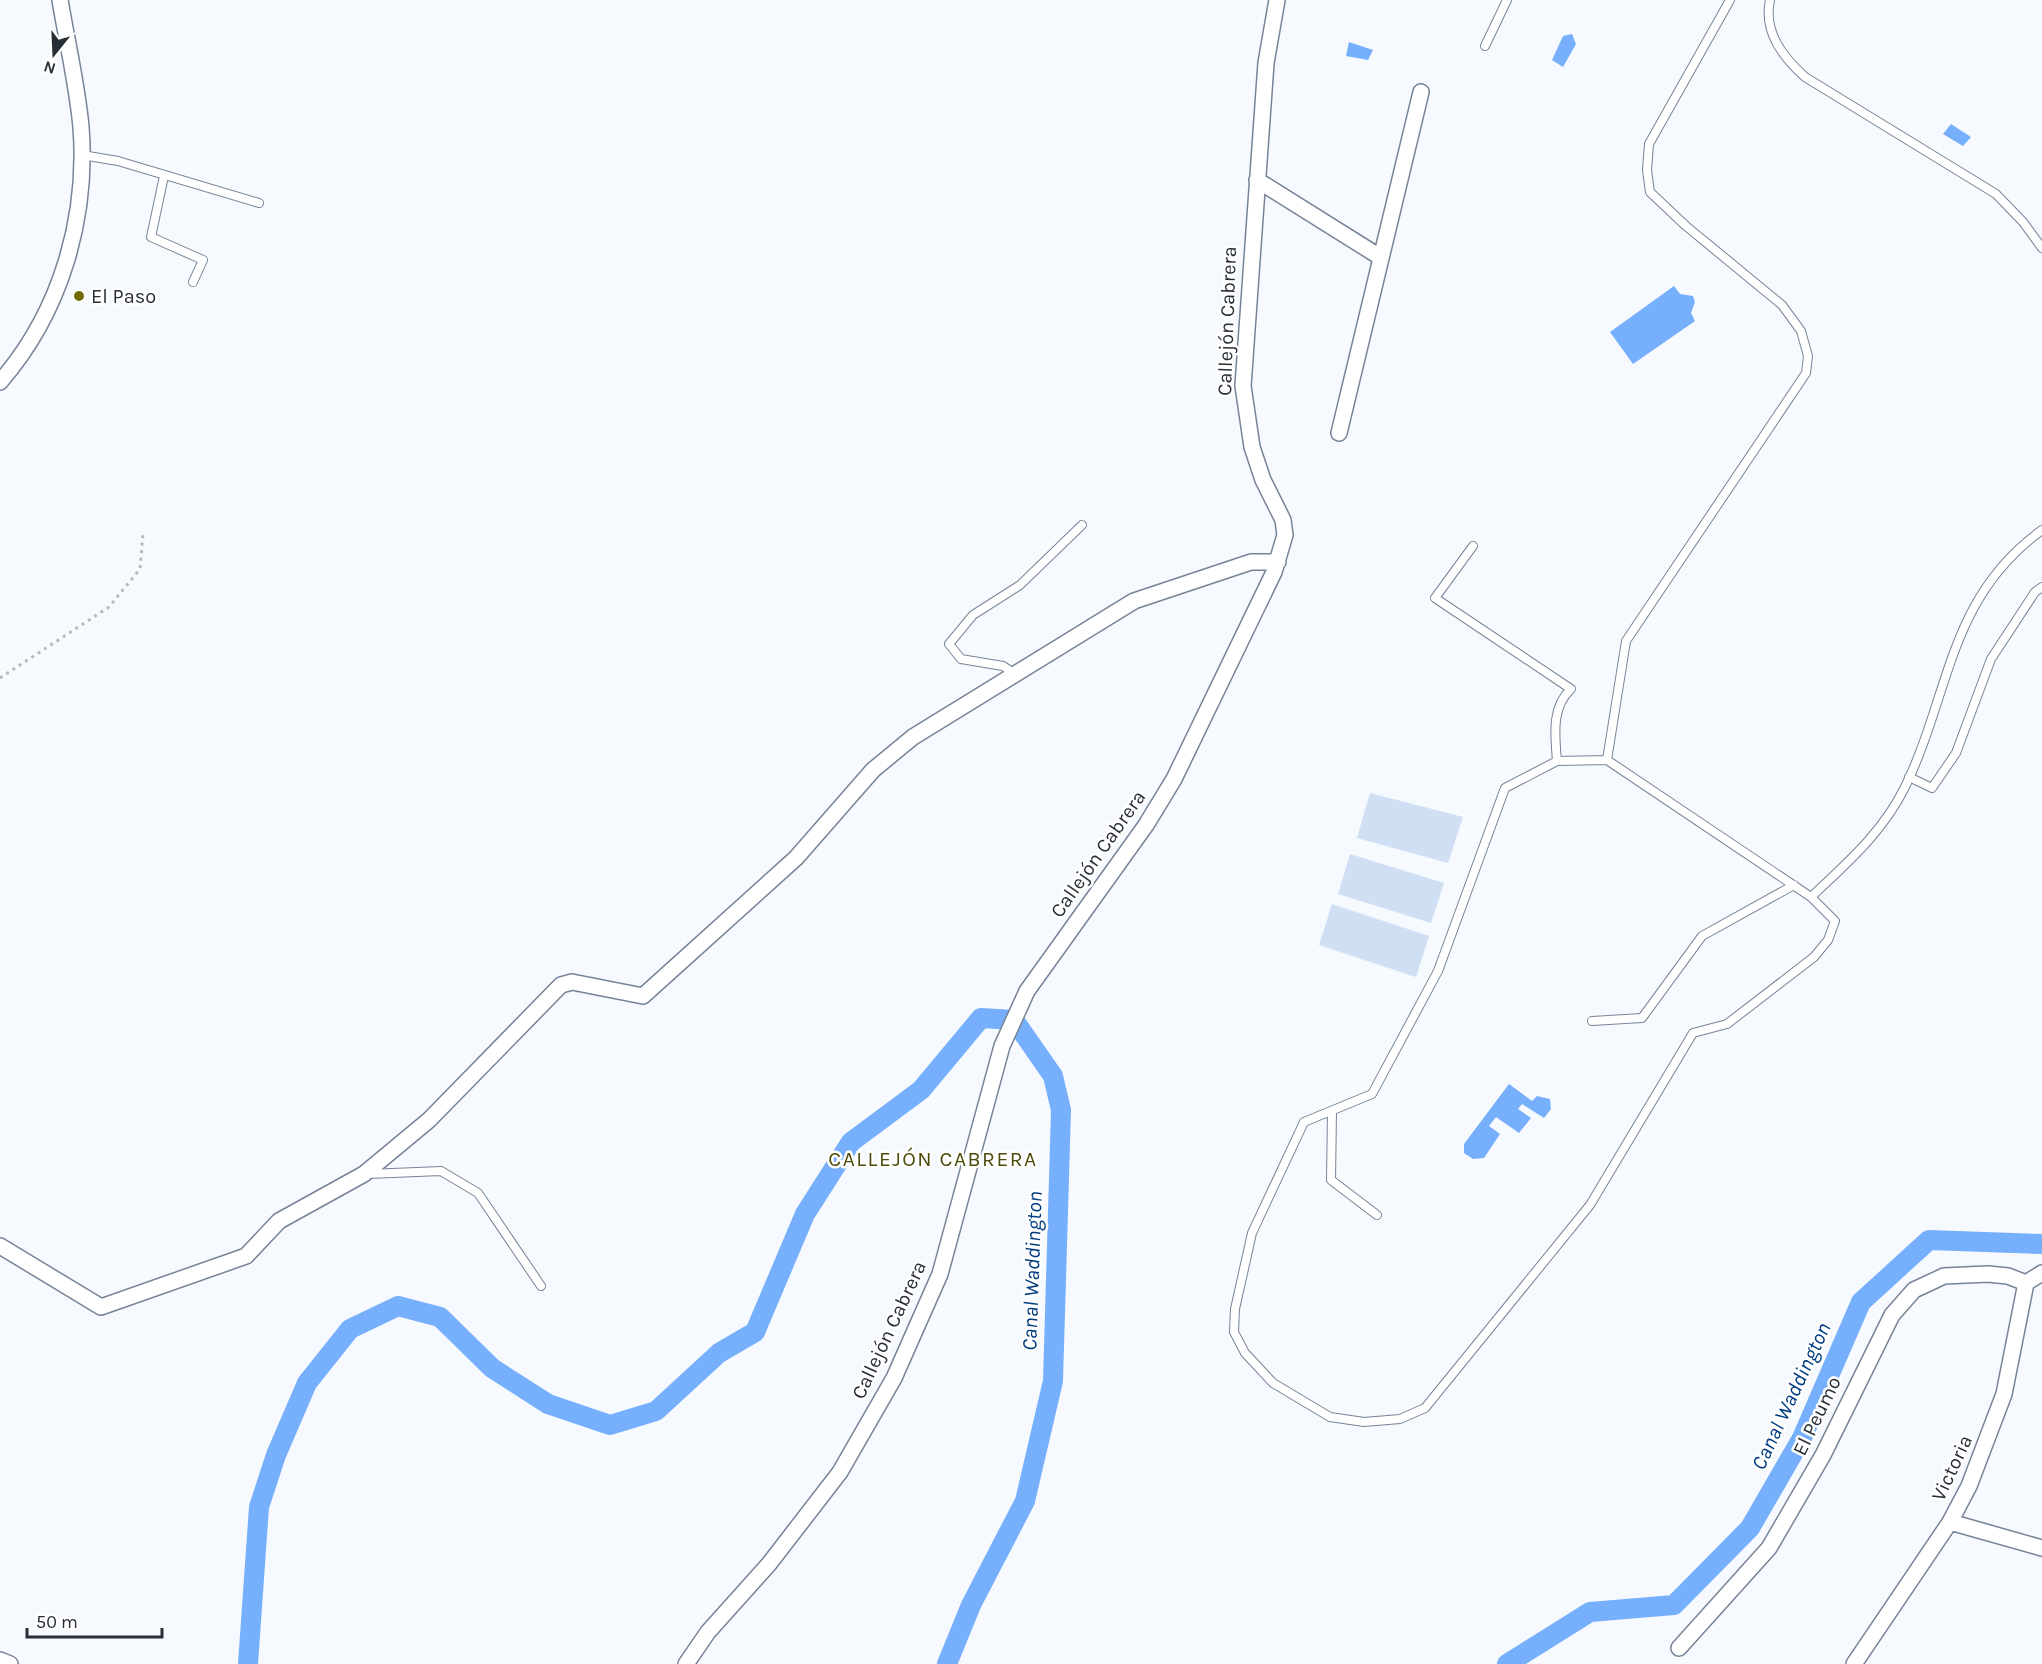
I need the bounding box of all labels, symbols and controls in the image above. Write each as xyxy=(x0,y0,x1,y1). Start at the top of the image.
north arrow xyxy=(24,24,84,84)
text: N xyxy=(41,57,58,79)
street label: Callejón Cabrera xyxy=(1213,246,1241,396)
place label: El Paso xyxy=(91,285,156,308)
marker: El Paso xyxy=(72,289,86,303)
street label: Callejón Cabrera xyxy=(1046,786,1150,922)
district label: CALLEJÓN CABRERA xyxy=(828,1147,1038,1171)
water label: Canal Waddington xyxy=(1017,1191,1047,1351)
street label: Callejón Cabrera xyxy=(847,1257,931,1403)
water label: Canal Waddington xyxy=(1746,1319,1836,1473)
street label: El Peumo xyxy=(1788,1373,1846,1459)
street label: Victoria xyxy=(1927,1431,1977,1505)
scale bar xyxy=(27,1601,162,1639)
text: 50 m xyxy=(36,1611,78,1633)

